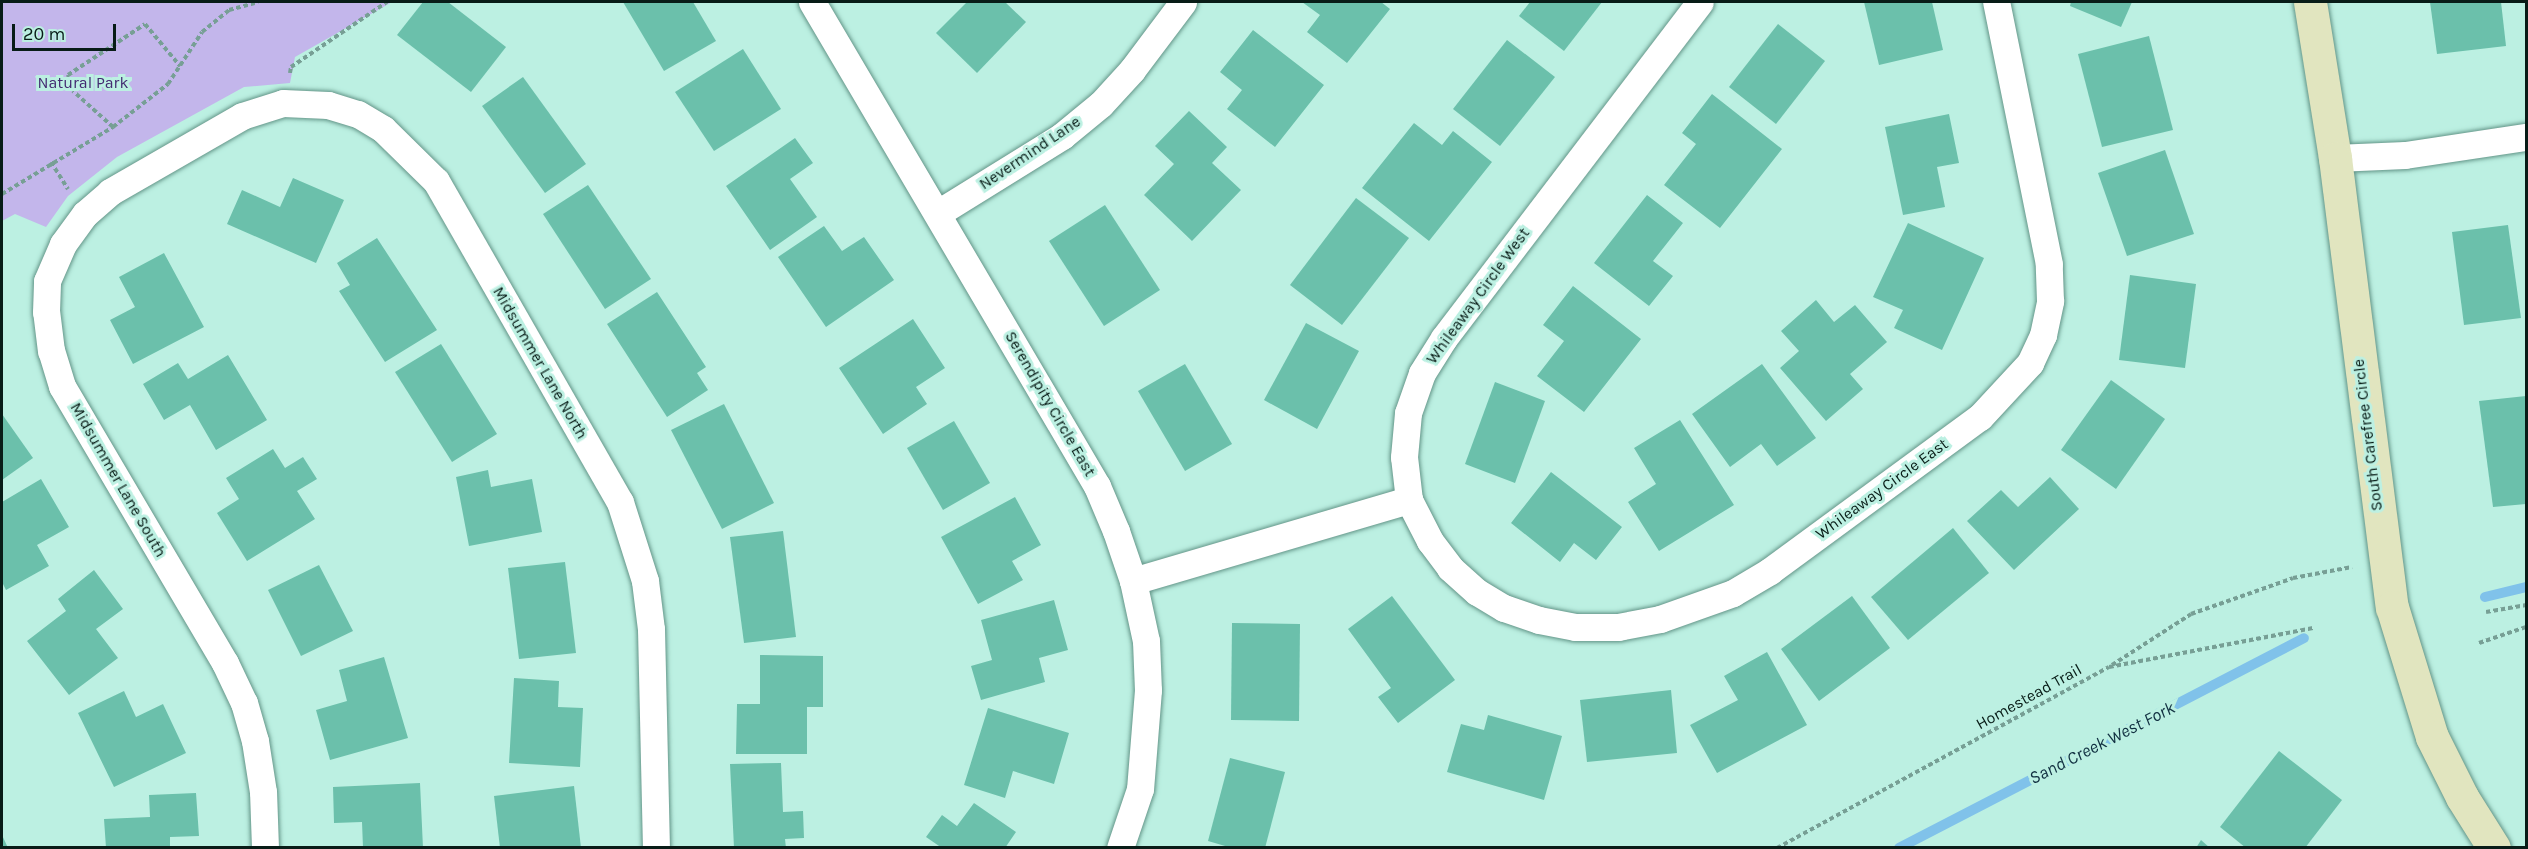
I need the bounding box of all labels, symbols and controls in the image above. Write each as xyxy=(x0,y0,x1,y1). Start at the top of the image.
scale bar xyxy=(15,12,118,50)
text: 20 m xyxy=(23,23,65,45)
park label: Natural Park xyxy=(38,73,128,93)
street label: Nevermind Lane xyxy=(976,112,1084,194)
street label: Whileaway Circle West xyxy=(1422,224,1534,368)
street label: Midsummer Lane North xyxy=(489,283,591,443)
street label: Serendipity Circle East xyxy=(1001,328,1099,480)
street label: South Carefree Circle xyxy=(2349,358,2387,512)
street label: Midsummer Lane South xyxy=(66,399,170,561)
street label: Whileaway Circle East xyxy=(1812,434,1952,544)
street label: Homestead Trail xyxy=(1973,660,2085,734)
water label: Sand Creek West Fork xyxy=(2025,697,2179,789)

